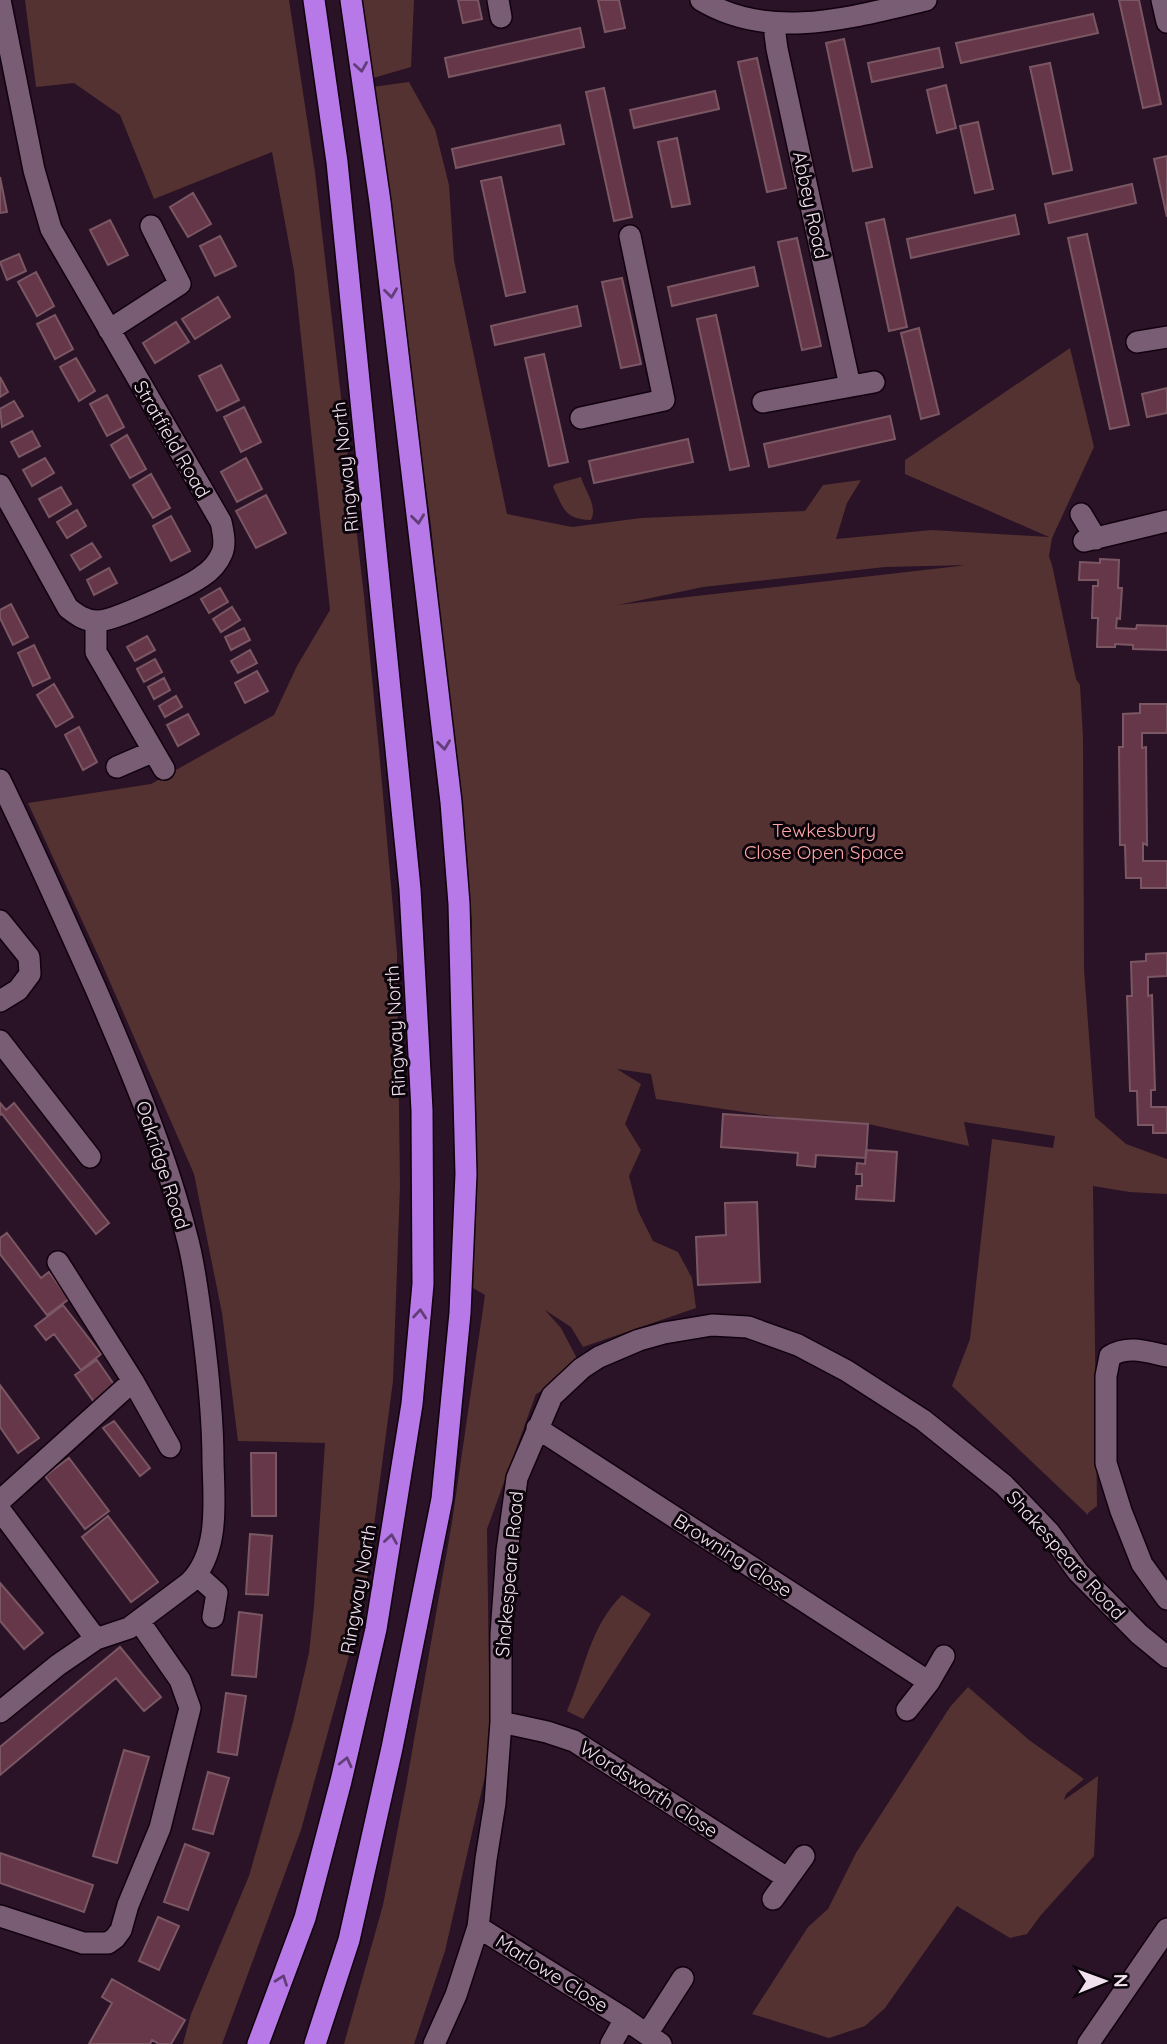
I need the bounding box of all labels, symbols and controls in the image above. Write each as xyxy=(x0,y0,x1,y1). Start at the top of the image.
one-way arrow xyxy=(353,62,368,73)
street label: Abbey Road xyxy=(788,149,834,261)
one-way arrow xyxy=(383,287,398,299)
street label: Stratfield Road xyxy=(129,376,215,502)
street label: Ringway North xyxy=(326,400,364,534)
one-way arrow xyxy=(410,513,425,525)
one-way arrow xyxy=(437,739,452,751)
park label: Tewkesbury Close Open Space xyxy=(744,818,904,864)
street label: Ringway North xyxy=(380,965,410,1097)
street label: Oakridge Road xyxy=(131,1098,195,1232)
one-way arrow xyxy=(412,1308,427,1319)
street label: Shakespeare Road xyxy=(1001,1485,1131,1625)
street label: Shakespeare Road xyxy=(490,1490,528,1658)
street label: Browning Close xyxy=(670,1508,796,1602)
street label: Ringway North xyxy=(335,1522,381,1656)
one-way arrow xyxy=(383,1533,398,1545)
street label: Wordsworth Close xyxy=(575,1735,723,1843)
one-way arrow xyxy=(337,1756,352,1768)
street label: Marlowe Close xyxy=(491,1929,613,2017)
north arrow xyxy=(1069,1946,1139,2016)
one-way arrow xyxy=(273,1974,287,1986)
text: N xyxy=(1109,1974,1133,1988)

